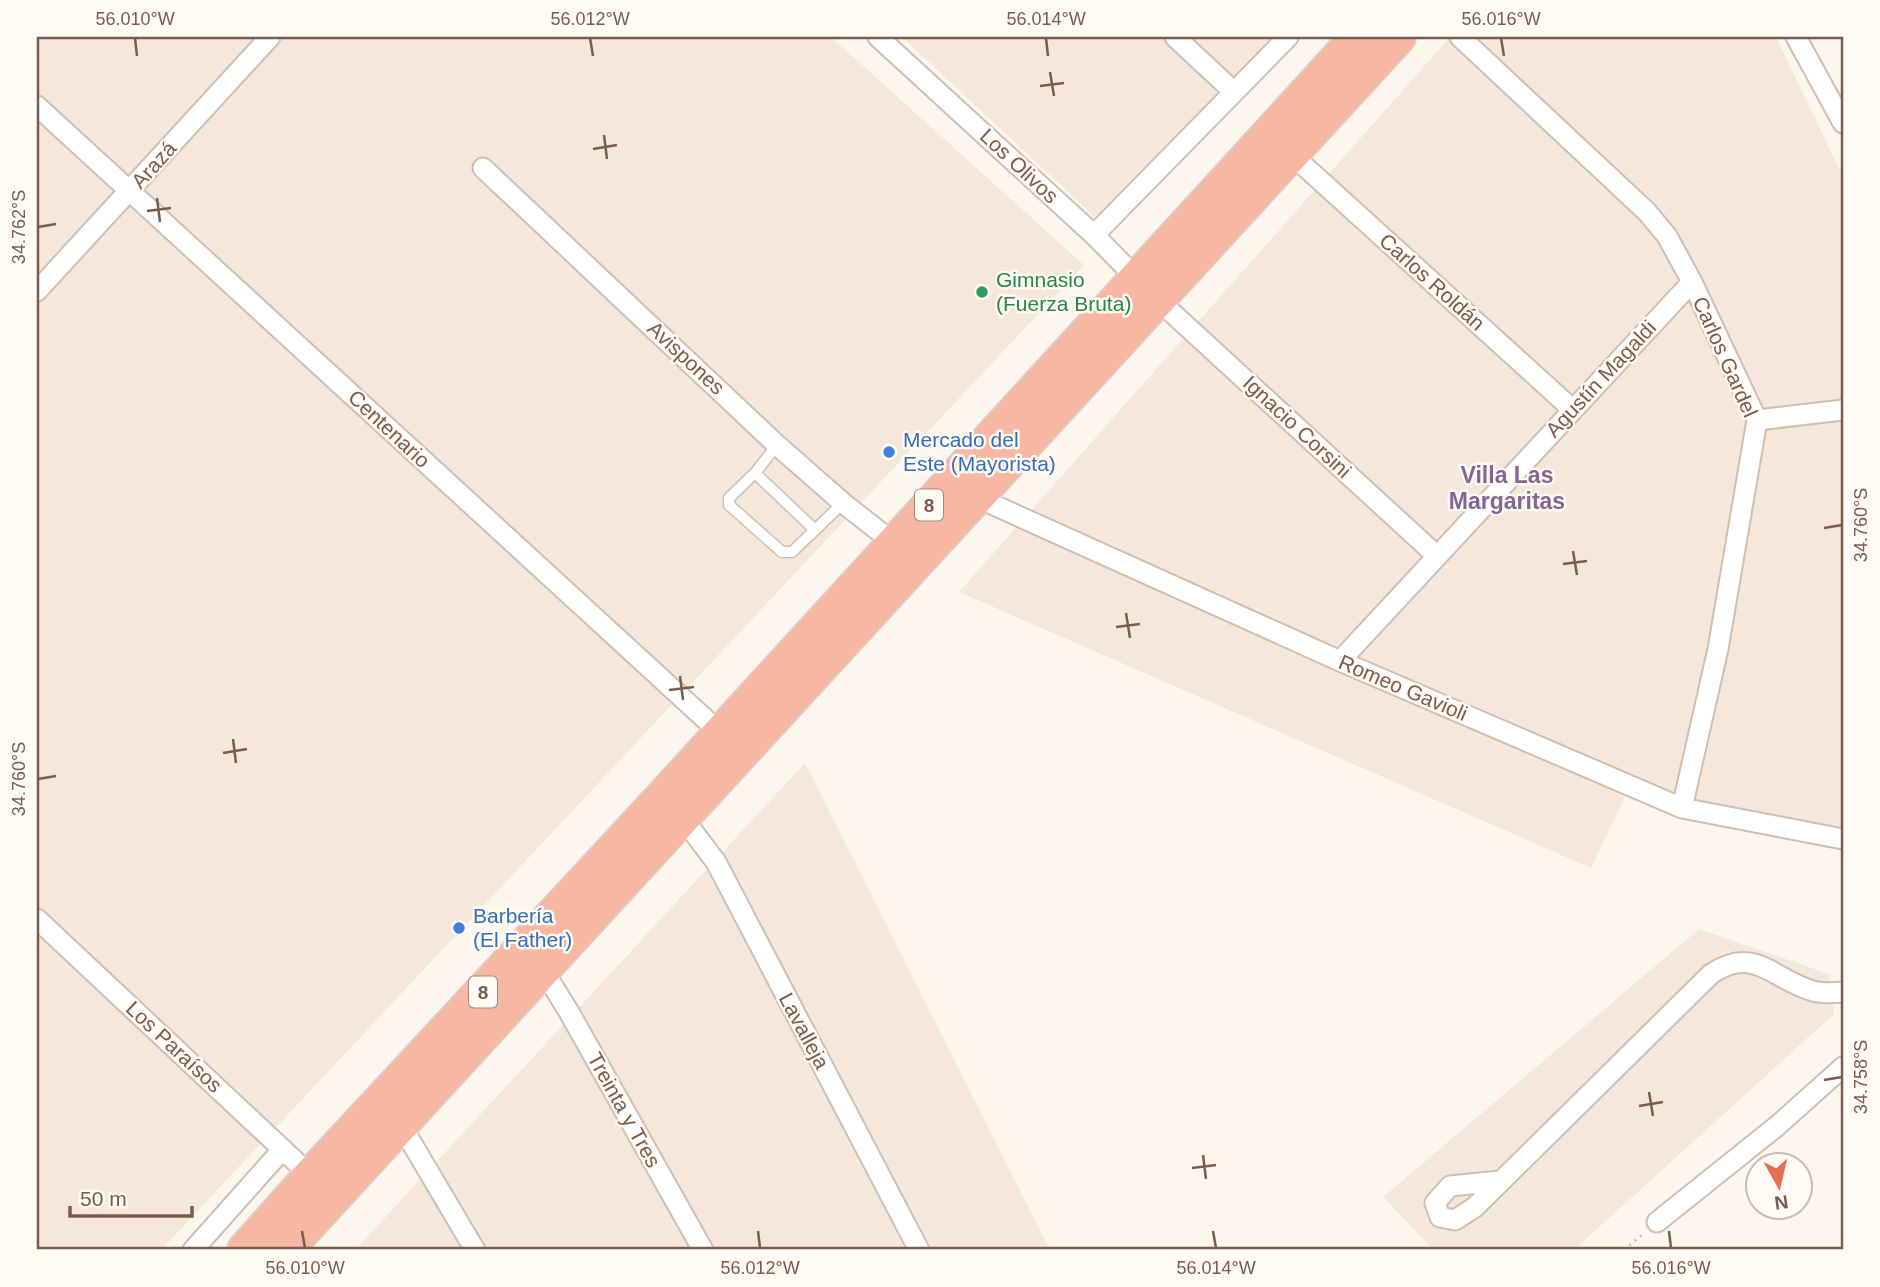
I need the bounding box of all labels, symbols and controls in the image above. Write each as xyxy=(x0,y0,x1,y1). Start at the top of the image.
text: 56.010°W xyxy=(95,9,175,29)
text: 56.012°W xyxy=(550,9,630,29)
text: 56.014°W xyxy=(1006,9,1086,29)
text: 56.016°W xyxy=(1461,9,1541,29)
street label: Los Olivos xyxy=(976,124,1063,207)
street label: Arazá xyxy=(127,136,181,193)
text: 34.762°S xyxy=(9,190,29,264)
street label: Carlos Roldán xyxy=(1375,229,1489,335)
place label: Gimnasio (Fuerza Bruta) xyxy=(996,268,1131,315)
marker: Gimnasio (Fuerza Bruta) xyxy=(974,284,990,300)
street label: Carlos Gardel xyxy=(1689,293,1762,421)
street label: Avispones xyxy=(643,316,729,399)
street label: Agustín Magaldi xyxy=(1541,316,1660,442)
street label: Ignacio Corsini xyxy=(1239,371,1356,482)
street label: Centenario xyxy=(344,385,435,472)
place label: Mercado del Este (Mayorista) xyxy=(903,428,1056,475)
marker: Mercado del Este (Mayorista) xyxy=(881,444,897,460)
district label: Villa Las Margaritas xyxy=(1449,462,1565,514)
text: 34.760°S xyxy=(1851,488,1871,562)
road number: 8 xyxy=(915,490,943,520)
street label: Romeo Gavioli xyxy=(1335,650,1471,725)
text: 34.760°S xyxy=(9,742,29,816)
place label: Barbería (El Father) xyxy=(473,904,572,951)
marker: Barbería (El Father) xyxy=(451,920,467,936)
road number: 8 xyxy=(469,976,497,1008)
street label: Lavalleja xyxy=(775,989,834,1073)
street label: Los Paraísos xyxy=(122,996,227,1097)
text: 34.758°S xyxy=(1851,1040,1871,1114)
street label: Treinta y Tres xyxy=(583,1048,665,1171)
north arrow xyxy=(1744,1150,1814,1220)
scale bar xyxy=(70,1175,192,1219)
text: 50 m xyxy=(80,1187,127,1210)
text: N xyxy=(1773,1191,1790,1214)
text: 56.010°W xyxy=(265,1258,345,1278)
text: 56.012°W xyxy=(720,1258,800,1278)
text: 56.014°W xyxy=(1176,1258,1256,1278)
text: 56.016°W xyxy=(1631,1258,1711,1278)

